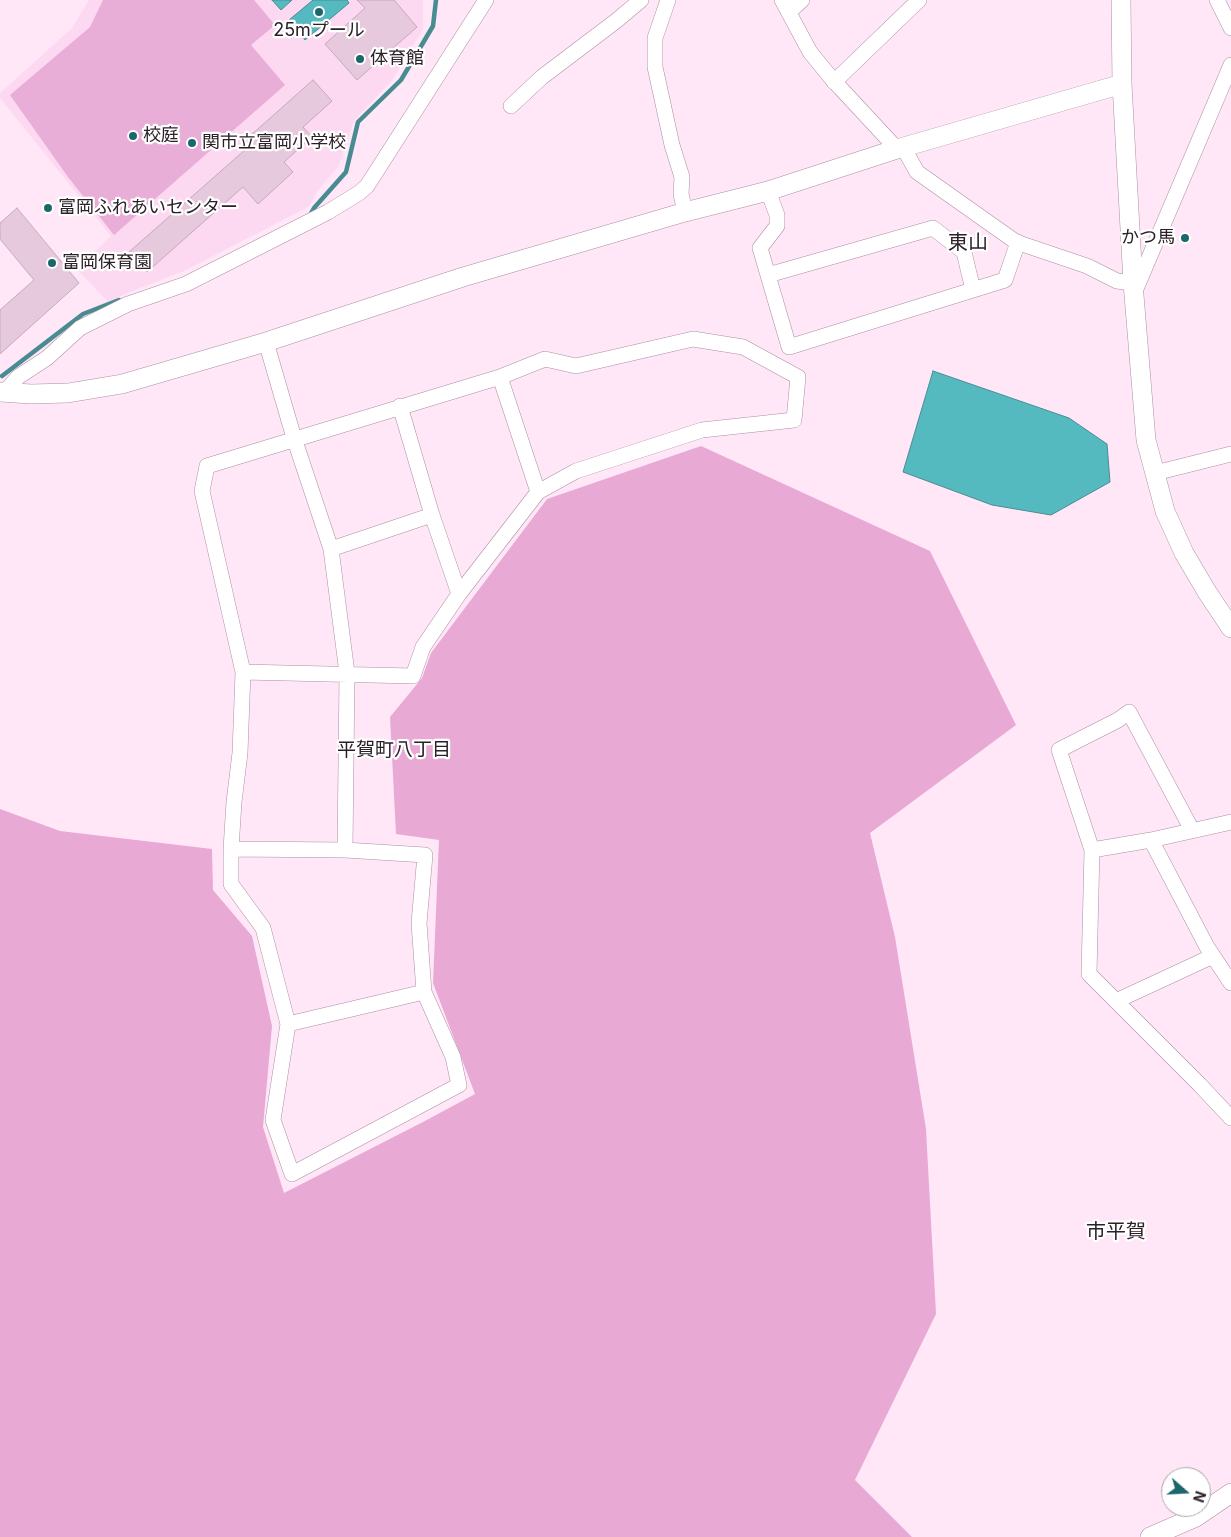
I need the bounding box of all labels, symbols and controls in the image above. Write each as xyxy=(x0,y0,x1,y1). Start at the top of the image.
marker: 25mプール xyxy=(313,6,325,18)
place label: 25mプール xyxy=(273,20,365,42)
place label: 体育館 xyxy=(370,48,424,70)
marker: 体育館 xyxy=(354,53,366,65)
place label: 校庭 xyxy=(143,125,179,147)
marker: 校庭 xyxy=(127,130,139,142)
place label: 関市立富岡小学校 xyxy=(202,132,346,154)
marker: 関市立富岡小学校 xyxy=(186,137,198,149)
place label: 富岡ふれあいセンター xyxy=(58,197,238,219)
marker: 富岡ふれあいセンター xyxy=(42,202,54,214)
place label: かつ馬 xyxy=(1121,227,1175,249)
district label: 東山 xyxy=(948,231,988,255)
marker: かつ馬 xyxy=(1179,232,1191,244)
place label: 富岡保育園 xyxy=(62,252,152,274)
marker: 富岡保育園 xyxy=(46,257,58,269)
district label: 平賀町八丁目 xyxy=(337,739,451,761)
district label: 市平賀 xyxy=(1086,1220,1146,1244)
north arrow xyxy=(1161,1467,1211,1517)
text: N xyxy=(1190,1489,1209,1505)

